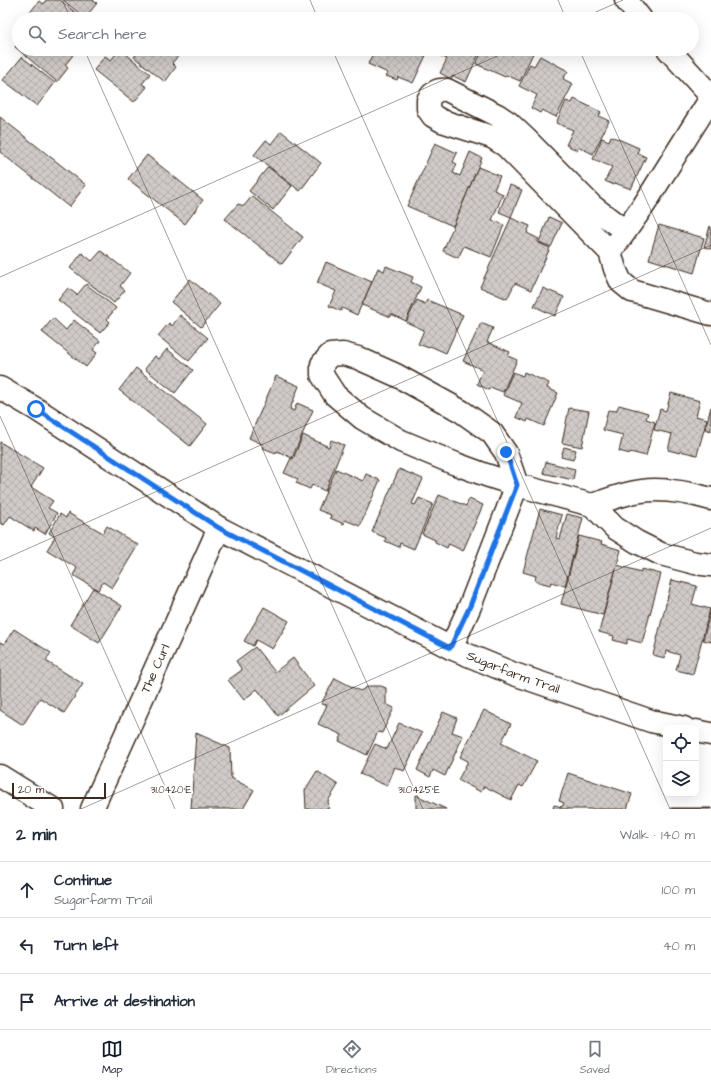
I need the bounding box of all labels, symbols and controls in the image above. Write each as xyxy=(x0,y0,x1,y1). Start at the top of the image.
search box xyxy=(12,12,699,56)
icon: search xyxy=(26,23,48,45)
text: Search here xyxy=(58,24,147,45)
route start xyxy=(27,400,45,418)
route end xyxy=(497,443,515,461)
street label: The Curl xyxy=(137,641,174,696)
street label: Sugarfarm Trail xyxy=(464,646,562,698)
map controls xyxy=(663,725,699,797)
button: locate xyxy=(663,725,699,761)
button: layers xyxy=(663,761,699,797)
scale bar xyxy=(12,781,106,800)
text: 20 m xyxy=(18,782,44,797)
text: 31.0420°E xyxy=(150,783,192,797)
text: 31.0425°E xyxy=(398,783,440,797)
text: 2 min xyxy=(16,823,57,847)
text: Walk · 140 m xyxy=(620,826,695,844)
text: Continue xyxy=(54,870,112,891)
icon: ahead xyxy=(16,879,38,901)
text: 100 m xyxy=(662,881,695,899)
text: Sugarfarm Trail xyxy=(54,891,152,909)
icon: left xyxy=(16,935,38,957)
text: Turn left xyxy=(54,935,118,956)
text: 40 m xyxy=(663,937,695,955)
icon: arrive xyxy=(16,991,38,1013)
text: Arrive at destination xyxy=(54,991,195,1012)
tab: Map xyxy=(101,1038,123,1077)
tab: Directions xyxy=(326,1038,377,1077)
tab: Saved xyxy=(580,1038,610,1077)

